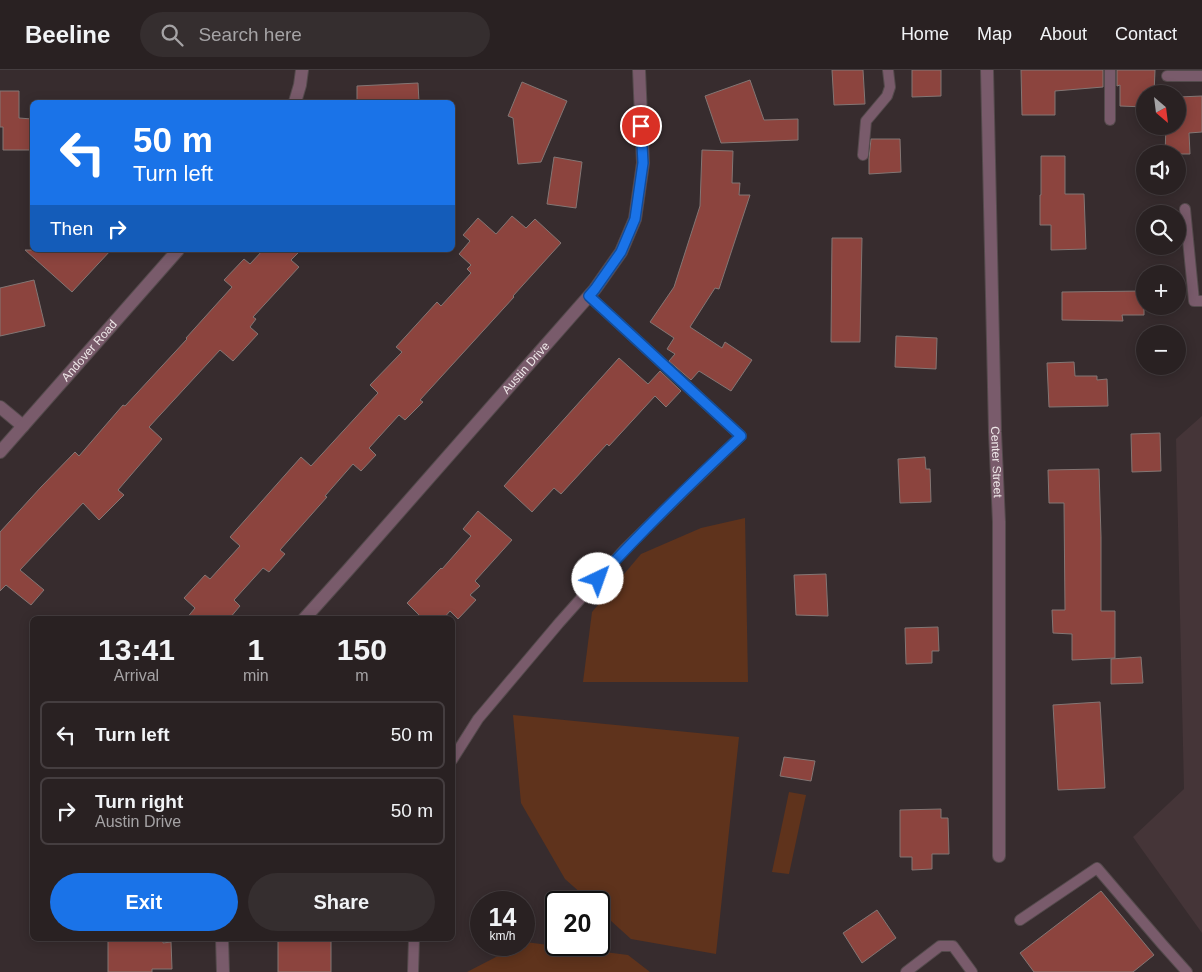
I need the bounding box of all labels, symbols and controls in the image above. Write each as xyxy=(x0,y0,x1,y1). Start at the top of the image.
search box xyxy=(140,12,490,57)
text: Beeline xyxy=(25,21,110,48)
icon: search xyxy=(158,21,186,49)
text: Search here xyxy=(198,24,302,45)
text: Home xyxy=(901,24,949,44)
text: Map xyxy=(977,24,1012,44)
text: About xyxy=(1040,24,1087,44)
text: Contact xyxy=(1115,24,1177,44)
north arrow xyxy=(1136,85,1186,135)
map controls xyxy=(1136,85,1186,375)
pin xyxy=(620,105,662,147)
icon: arrive xyxy=(627,112,655,140)
icon: left xyxy=(50,120,115,185)
text: 50 m xyxy=(133,120,213,159)
button: sound xyxy=(1136,145,1186,195)
text: Turn left xyxy=(133,161,213,186)
button: search xyxy=(1136,205,1186,255)
icon: right xyxy=(103,215,131,243)
text: Then xyxy=(50,218,93,239)
button: + xyxy=(1136,265,1186,315)
street label: Andover Road xyxy=(59,317,120,384)
button: − xyxy=(1136,325,1186,375)
street label: Austin Drive xyxy=(499,339,553,397)
street label: Center Street xyxy=(988,426,1005,499)
position arrow xyxy=(571,552,623,604)
text: 13:41 xyxy=(98,633,175,666)
text: 1 xyxy=(247,633,264,666)
text: 150 xyxy=(337,633,387,666)
text: Arrival xyxy=(114,667,159,684)
text: min xyxy=(243,667,269,684)
text: m xyxy=(355,667,368,684)
icon: left xyxy=(52,721,80,749)
text: Turn left xyxy=(95,724,170,745)
text: 50 m xyxy=(391,724,433,745)
text: Turn right xyxy=(95,791,183,812)
icon: right xyxy=(52,797,80,825)
text: 50 m xyxy=(391,800,433,821)
text: Austin Drive xyxy=(95,813,181,830)
button: Exit xyxy=(50,873,238,931)
button: Share xyxy=(248,873,435,931)
speed limit sign: 20 xyxy=(545,891,610,956)
text: 14 xyxy=(489,903,516,931)
text: km/h xyxy=(489,929,516,943)

